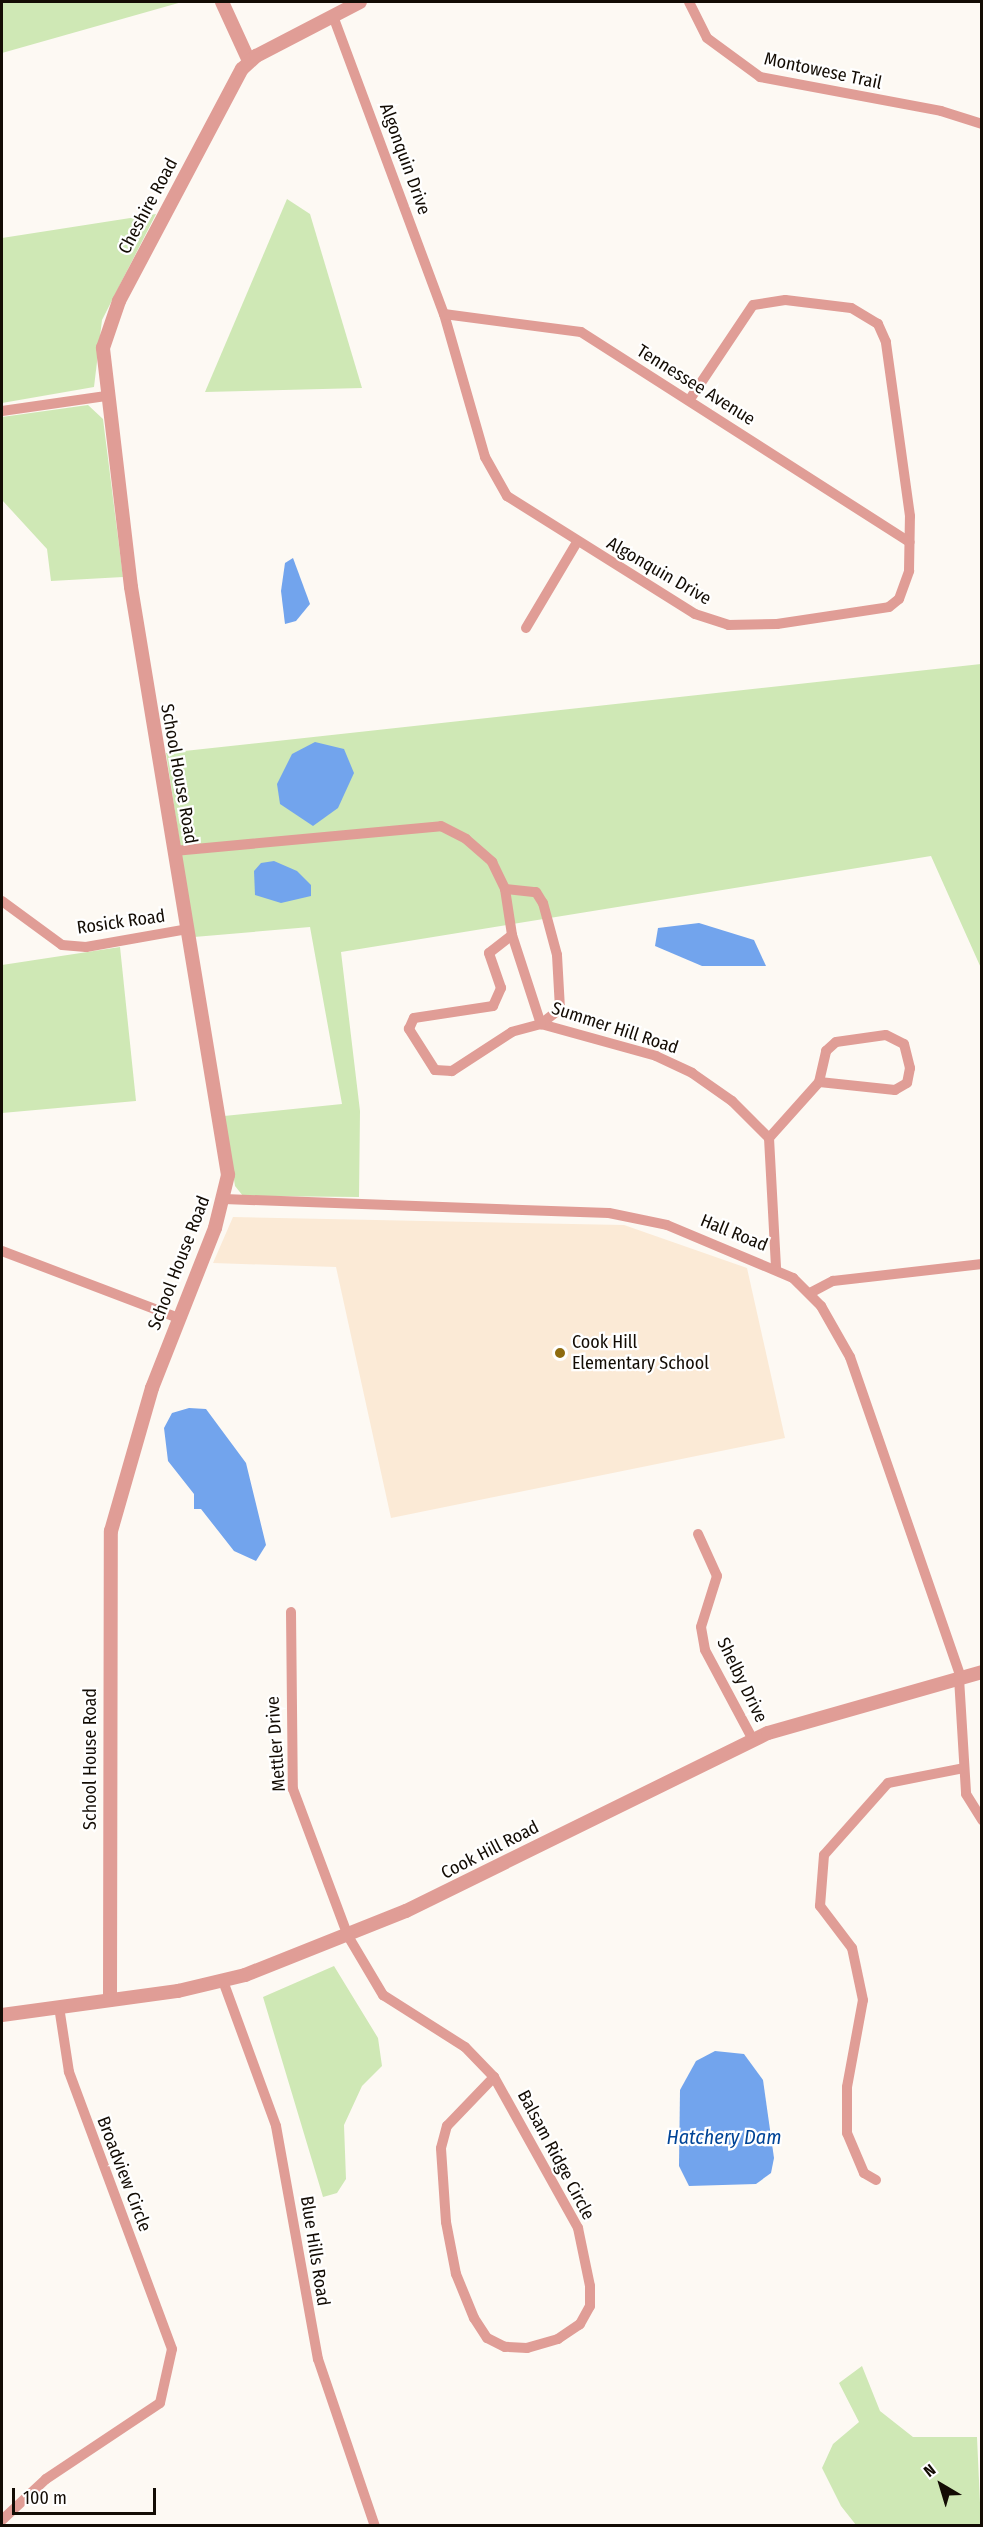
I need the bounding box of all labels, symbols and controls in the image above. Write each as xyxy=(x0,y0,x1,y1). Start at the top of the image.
street label: Montowese Trail xyxy=(762,48,884,94)
street label: Algonquin Drive xyxy=(375,100,435,218)
street label: Cheshire Road xyxy=(114,154,182,258)
street label: Tennessee Avenue xyxy=(633,340,759,430)
street label: Algonquin Drive xyxy=(603,532,715,610)
street label: School House Road xyxy=(156,702,202,846)
street label: Rosick Road xyxy=(75,905,167,939)
street label: Summer Hill Road xyxy=(549,997,681,1059)
street label: School House Road xyxy=(143,1193,215,1333)
street label: Hall Road xyxy=(697,1210,771,1256)
place label: Cook Hill Elementary School xyxy=(572,1332,709,1374)
marker: Cook Hill Elementary School xyxy=(553,1346,567,1360)
street label: Shelby Drive xyxy=(712,1634,772,1726)
street label: School House Road xyxy=(79,1688,101,1830)
street label: Mettler Drive xyxy=(262,1696,290,1792)
street label: Cook Hill Road xyxy=(438,1816,542,1884)
street label: Balsam Ridge Circle xyxy=(513,2086,599,2224)
street label: Broadview Circle xyxy=(92,2113,156,2235)
water label: Hatchery Dam xyxy=(667,2125,781,2149)
street label: Blue Hills Road xyxy=(296,2194,334,2308)
north arrow xyxy=(911,2455,971,2515)
text: N xyxy=(920,2460,939,2481)
scale bar xyxy=(15,2476,159,2514)
text: 100 m xyxy=(23,2487,67,2509)

